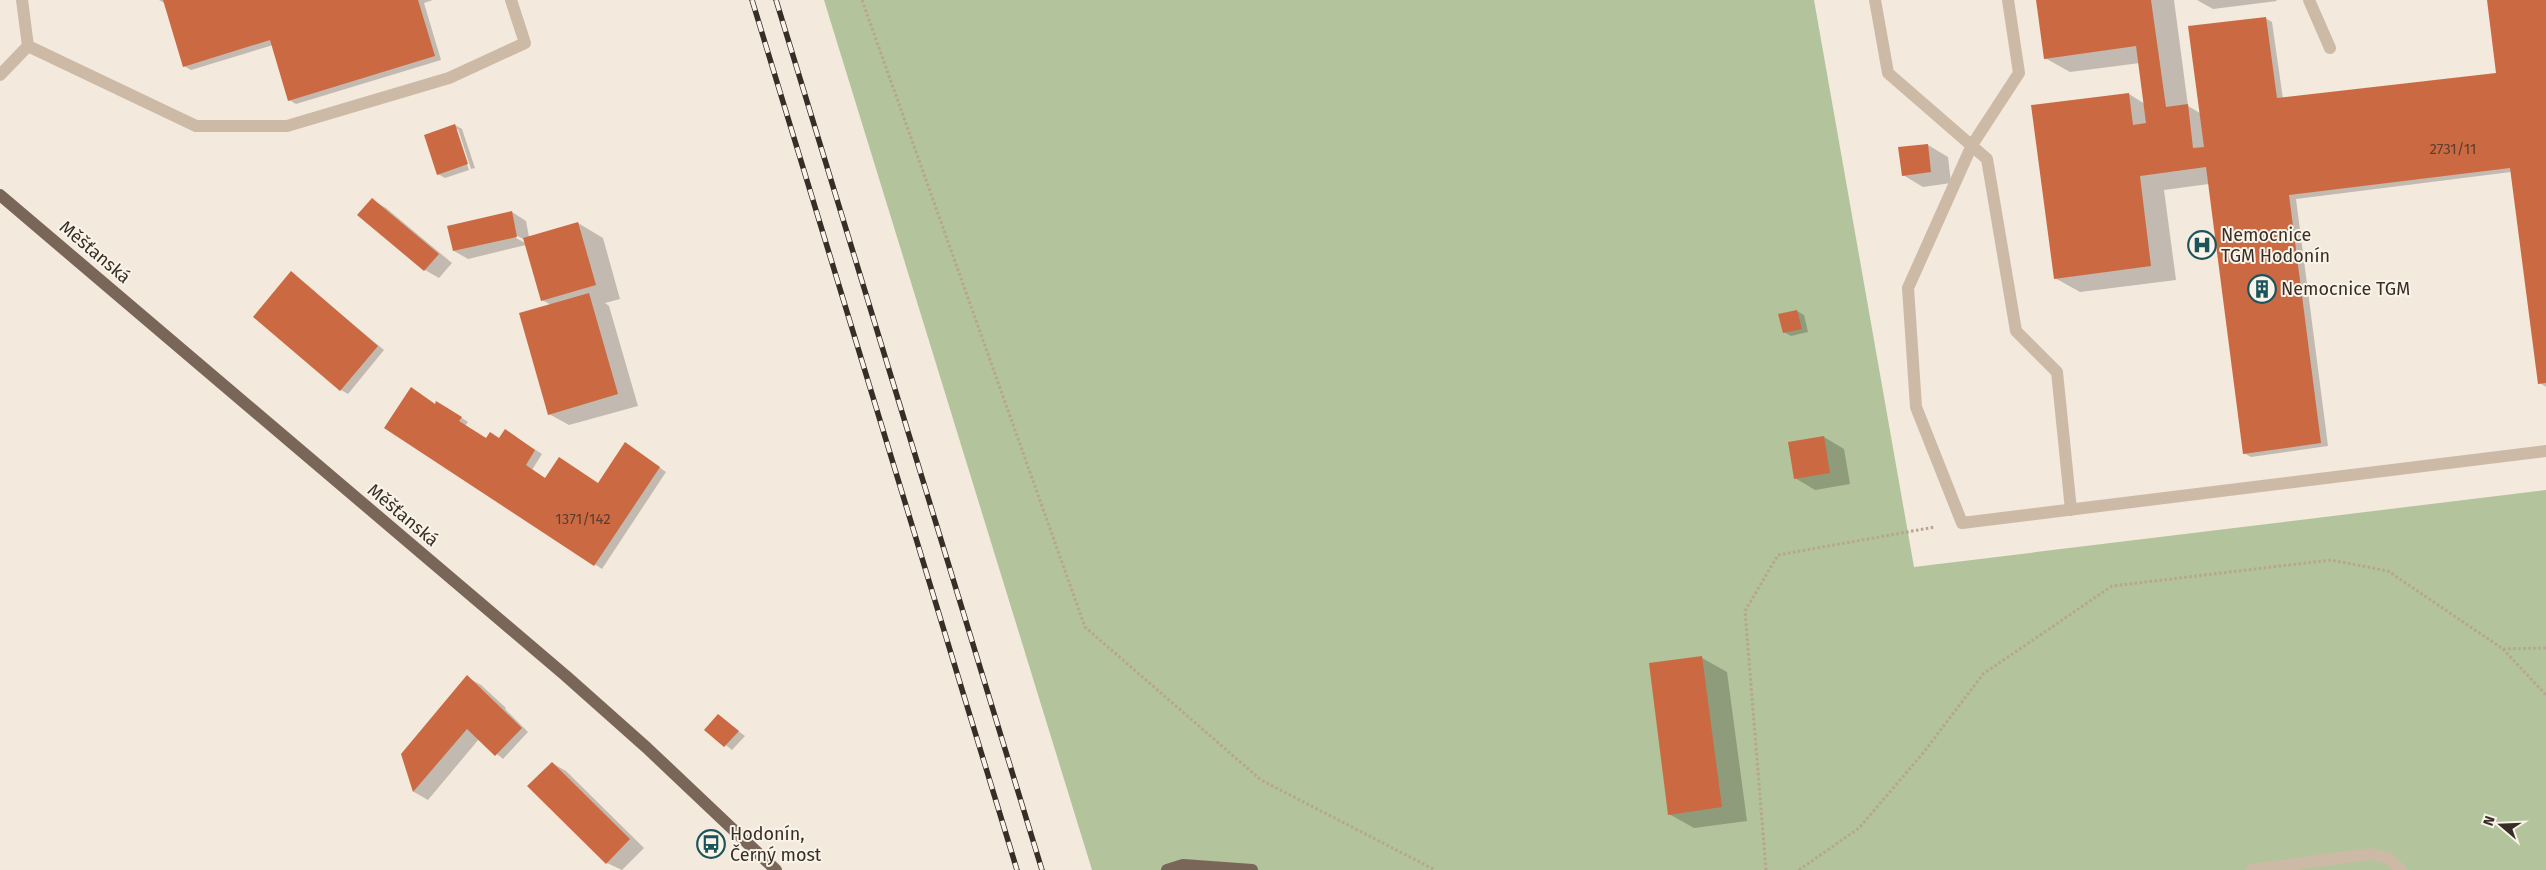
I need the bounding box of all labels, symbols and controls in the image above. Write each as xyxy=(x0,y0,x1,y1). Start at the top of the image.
house number: 2731/11 xyxy=(2429,140,2477,158)
street label: Měšťanská xyxy=(55,216,135,288)
place label: Nemocnice TGM Hodonín xyxy=(2221,224,2330,267)
hospital icon: Nemocnice TGM Hodonín xyxy=(2187,230,2217,260)
building icon: Nemocnice TGM xyxy=(2247,274,2277,304)
place label: Nemocnice TGM xyxy=(2281,278,2410,300)
street label: Měšťanská xyxy=(363,479,443,551)
house number: 1371/142 xyxy=(555,510,611,528)
north arrow xyxy=(2476,800,2526,850)
text: N xyxy=(2480,814,2499,828)
place label: Hodonín, Černý most xyxy=(730,823,822,866)
bus stop icon: Hodonín, Černý most xyxy=(696,829,726,859)

